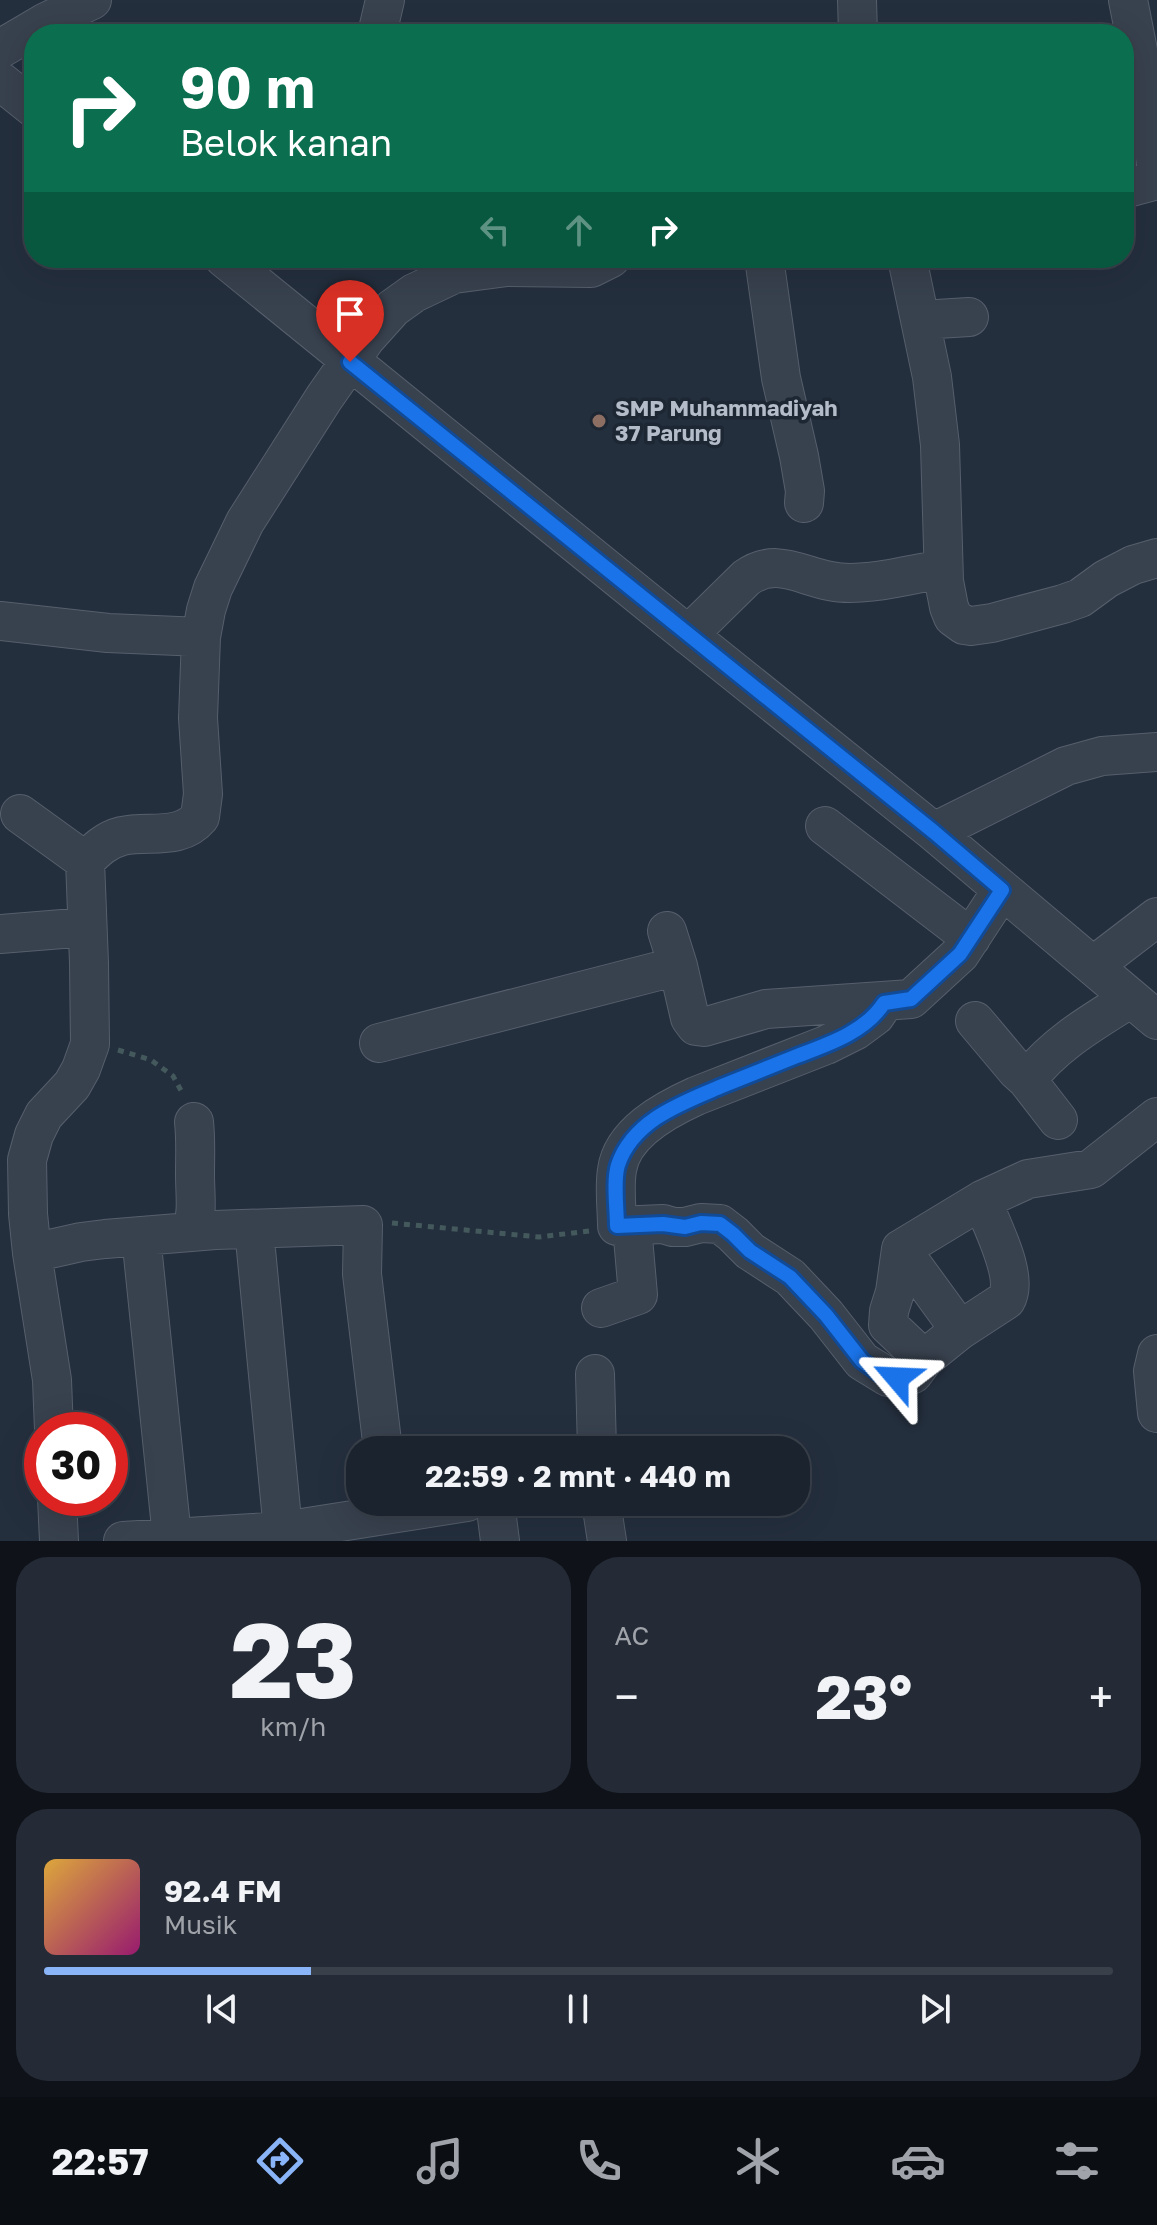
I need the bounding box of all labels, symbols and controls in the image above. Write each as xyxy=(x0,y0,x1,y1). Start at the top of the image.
text: 90 m xyxy=(180,53,315,120)
icon: right xyxy=(48,56,152,160)
text: Belok kanan xyxy=(180,121,392,164)
icon: left xyxy=(473,208,517,252)
icon: ahead xyxy=(557,208,601,252)
icon: right xyxy=(641,208,685,252)
pin xyxy=(316,280,384,362)
icon: arrive xyxy=(328,292,372,336)
place label: SMP Muhammadiyah 37 Parung xyxy=(615,394,838,446)
marker: SMP Muhammadiyah 37 Parung xyxy=(590,412,608,430)
position arrow xyxy=(855,1336,939,1420)
speed limit sign: 30 xyxy=(24,1412,128,1516)
text: 22:59 · 2 mnt · 440 m xyxy=(425,1458,731,1494)
text: 23 xyxy=(230,1596,357,1721)
text: AC xyxy=(615,1620,649,1651)
text: 23° xyxy=(815,1660,912,1732)
text: − xyxy=(615,1670,639,1723)
text: + xyxy=(1089,1670,1113,1723)
text: km/h xyxy=(260,1711,326,1742)
text: 92.4 FM xyxy=(164,1873,282,1909)
text: Musik xyxy=(164,1909,238,1940)
icon: previous xyxy=(200,1987,244,2031)
icon: pause xyxy=(556,1987,600,2031)
icon: next xyxy=(913,1987,957,2031)
icon: directions xyxy=(252,2133,308,2189)
icon: music xyxy=(412,2133,468,2189)
icon: phone xyxy=(571,2133,627,2189)
icon: climate xyxy=(730,2133,786,2189)
icon: car xyxy=(890,2133,946,2189)
icon: filters xyxy=(1049,2133,1105,2189)
text: 22:57 xyxy=(52,2140,149,2183)

